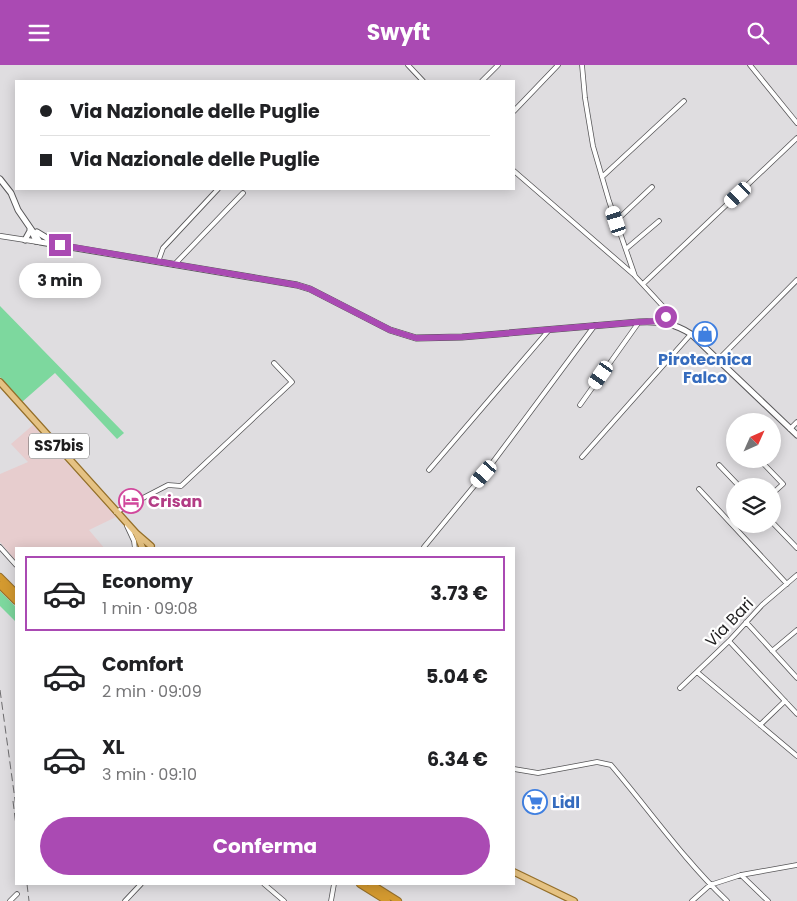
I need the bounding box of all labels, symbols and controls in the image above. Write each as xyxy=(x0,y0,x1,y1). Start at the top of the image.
text: Swyft xyxy=(367,17,430,48)
icon: menu xyxy=(25,19,53,47)
icon: search xyxy=(744,19,772,47)
text: Via Nazionale delle Puglie xyxy=(70,98,320,125)
text: Via Nazionale delle Puglie xyxy=(70,146,320,173)
car xyxy=(721,179,754,211)
car xyxy=(604,204,627,238)
route end xyxy=(49,234,71,256)
callout: 3 min xyxy=(19,263,101,297)
text: 3 min xyxy=(37,269,83,292)
route start xyxy=(655,306,677,328)
shop icon: Pirotecnica Falco xyxy=(692,321,718,347)
place label: Pirotecnica Falco xyxy=(658,348,752,389)
car xyxy=(586,358,615,392)
north arrow xyxy=(726,413,781,467)
map controls xyxy=(726,413,781,533)
road number: SS7bis xyxy=(29,433,89,459)
car xyxy=(468,458,499,490)
button: layers xyxy=(726,478,781,533)
hotel icon: Crisan xyxy=(118,488,144,514)
place label: Crisan xyxy=(148,490,202,513)
text: Economy xyxy=(102,568,193,595)
icon: car xyxy=(42,571,87,616)
text: 3.73 € xyxy=(430,580,488,607)
street label: Via Bari xyxy=(700,593,759,652)
text: 1 min · 09:08 xyxy=(102,597,198,620)
text: Comfort xyxy=(102,651,184,678)
icon: car xyxy=(42,654,87,699)
text: 5.04 € xyxy=(426,663,488,690)
text: 2 min · 09:09 xyxy=(102,680,202,703)
text: XL xyxy=(102,734,125,761)
icon: car xyxy=(42,737,87,782)
text: 6.34 € xyxy=(427,746,488,773)
text: 3 min · 09:10 xyxy=(102,763,197,786)
supermarket icon: Lidl xyxy=(522,789,548,815)
place label: Lidl xyxy=(552,791,580,814)
button: Conferma xyxy=(40,817,490,875)

